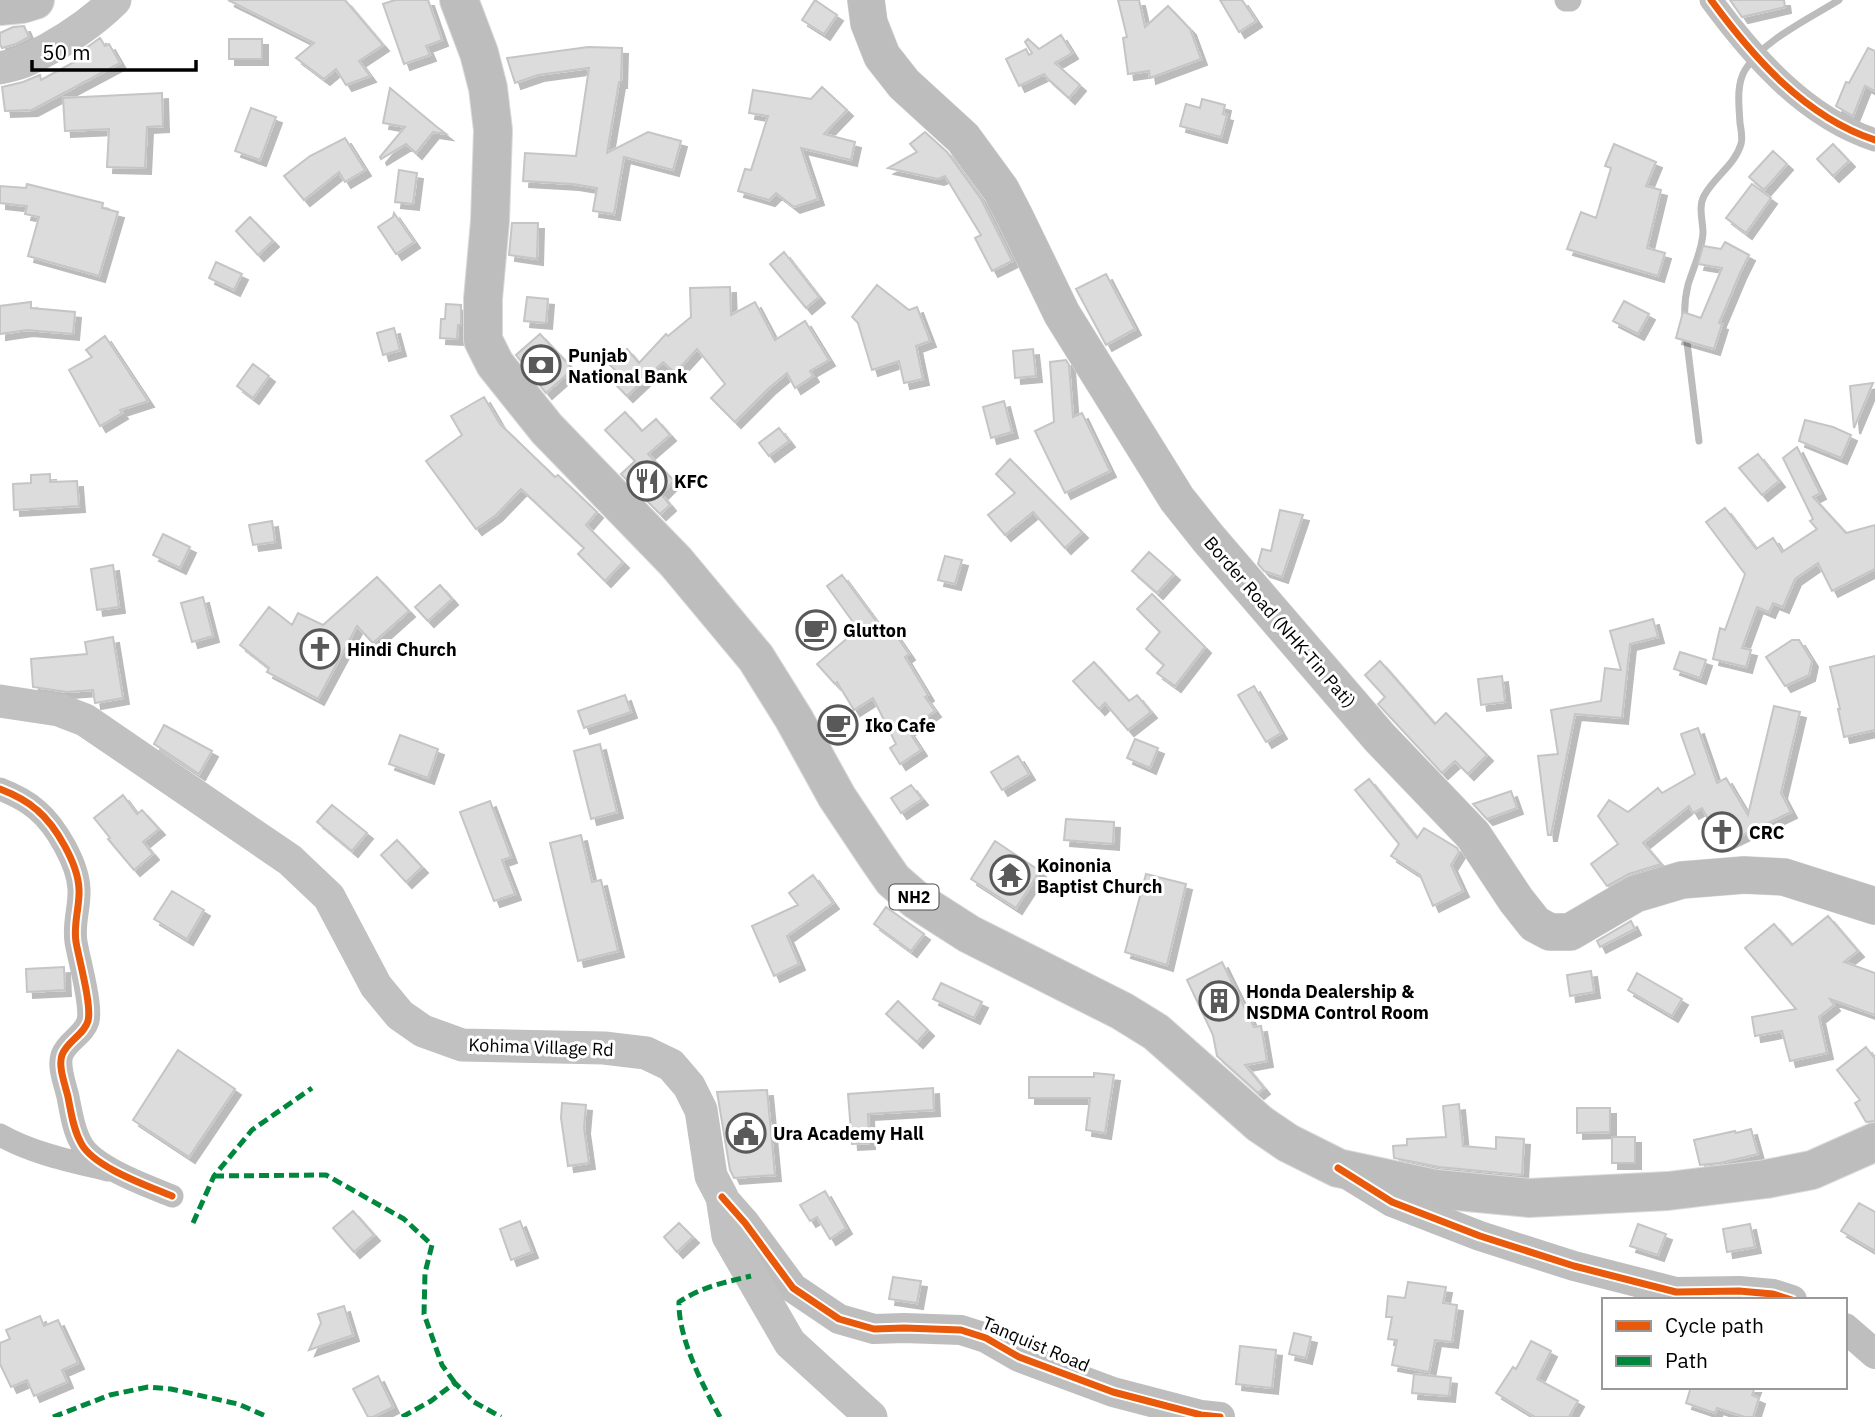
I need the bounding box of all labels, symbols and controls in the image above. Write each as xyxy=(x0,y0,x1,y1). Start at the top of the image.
scale bar xyxy=(32,28,196,72)
text: 50 m xyxy=(42,38,91,66)
bank icon: Punjab National Bank xyxy=(520,344,562,386)
place label: Punjab National Bank xyxy=(568,344,688,388)
restaurant icon: KFC xyxy=(626,460,668,502)
place label: KFC xyxy=(674,470,709,493)
street label: Border Road (NHK-Tin Pati) xyxy=(1199,532,1361,712)
cafe icon: Glutton xyxy=(795,609,837,651)
place label: Glutton xyxy=(843,619,907,642)
church icon: Hindi Church xyxy=(299,628,341,670)
place label: Hindi Church xyxy=(347,638,457,661)
cafe icon: Iko Cafe xyxy=(817,704,859,746)
place label: Iko Cafe xyxy=(865,714,936,737)
church icon: CRC xyxy=(1701,811,1743,853)
place label: CRC xyxy=(1749,821,1785,844)
temple icon: Koinonia Baptist Church xyxy=(989,854,1031,896)
place label: Koinonia Baptist Church xyxy=(1037,854,1163,898)
road number: NH2 xyxy=(890,884,939,909)
building icon: Honda Dealership & NSDMA Control Room xyxy=(1198,980,1240,1022)
place label: Honda Dealership & NSDMA Control Room xyxy=(1246,980,1429,1024)
street label: Kohima Village Rd xyxy=(468,1033,614,1061)
public building icon: Ura Academy Hall xyxy=(725,1112,767,1154)
place label: Ura Academy Hall xyxy=(773,1122,924,1145)
legend xyxy=(1602,1298,1847,1389)
street label: Tanquist Road xyxy=(979,1311,1093,1377)
text: Cycle path xyxy=(1665,1311,1764,1339)
text: Path xyxy=(1665,1346,1708,1374)

